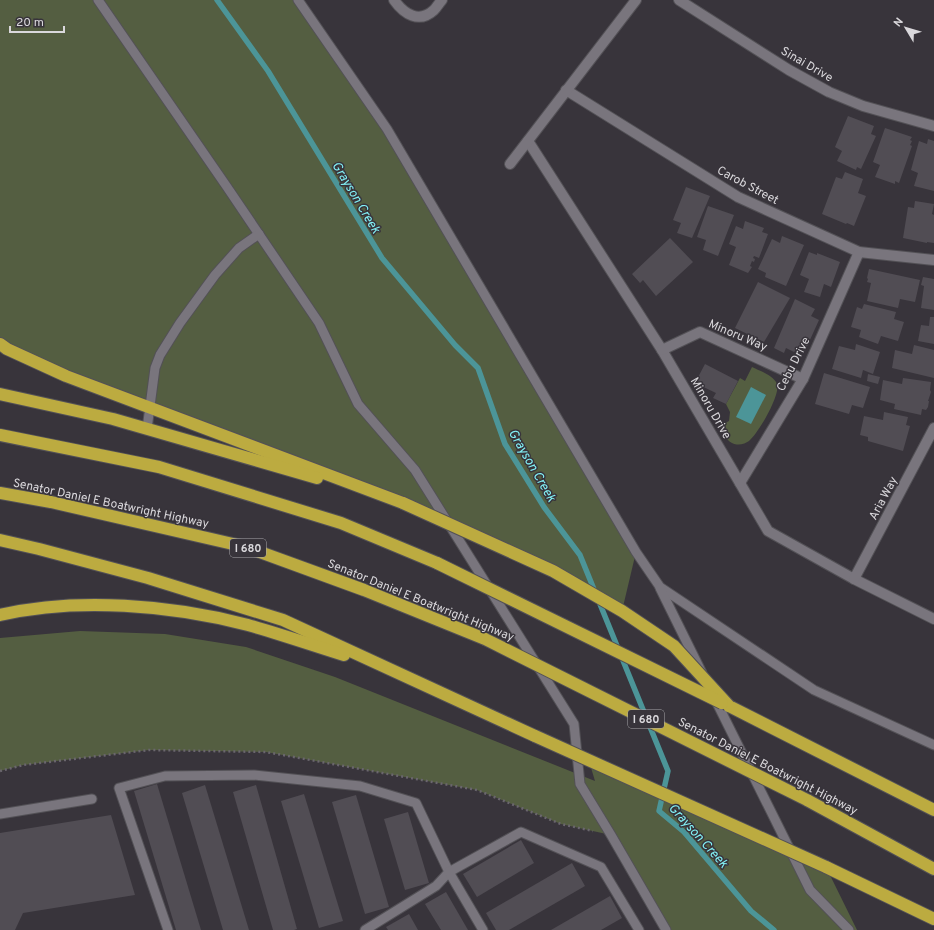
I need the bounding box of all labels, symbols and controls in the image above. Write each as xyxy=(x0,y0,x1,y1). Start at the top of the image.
scale bar xyxy=(10,8,64,34)
north arrow xyxy=(886,8,926,48)
text: 20 m xyxy=(16,15,44,31)
text: N xyxy=(891,15,907,30)
street label: Sinai Drive xyxy=(778,44,835,86)
water label: Grayson Creek xyxy=(327,159,383,237)
street label: Carob Street xyxy=(714,163,781,209)
street label: Minoru Way xyxy=(706,316,770,356)
street label: Cebu Drive xyxy=(773,335,814,394)
street label: Minoru Drive xyxy=(686,375,734,442)
water label: Grayson Creek xyxy=(504,427,559,506)
street label: Aria Way xyxy=(866,474,902,523)
street label: Senator Daniel E Boatwright Highway xyxy=(11,475,210,533)
road number: I 680 xyxy=(230,539,266,557)
street label: Senator Daniel E Boatwright Highway xyxy=(325,556,516,646)
road number: I 680 xyxy=(628,710,664,728)
street label: Senator Daniel E Boatwright Highway xyxy=(675,714,860,819)
water label: Grayson Creek xyxy=(664,801,731,872)

